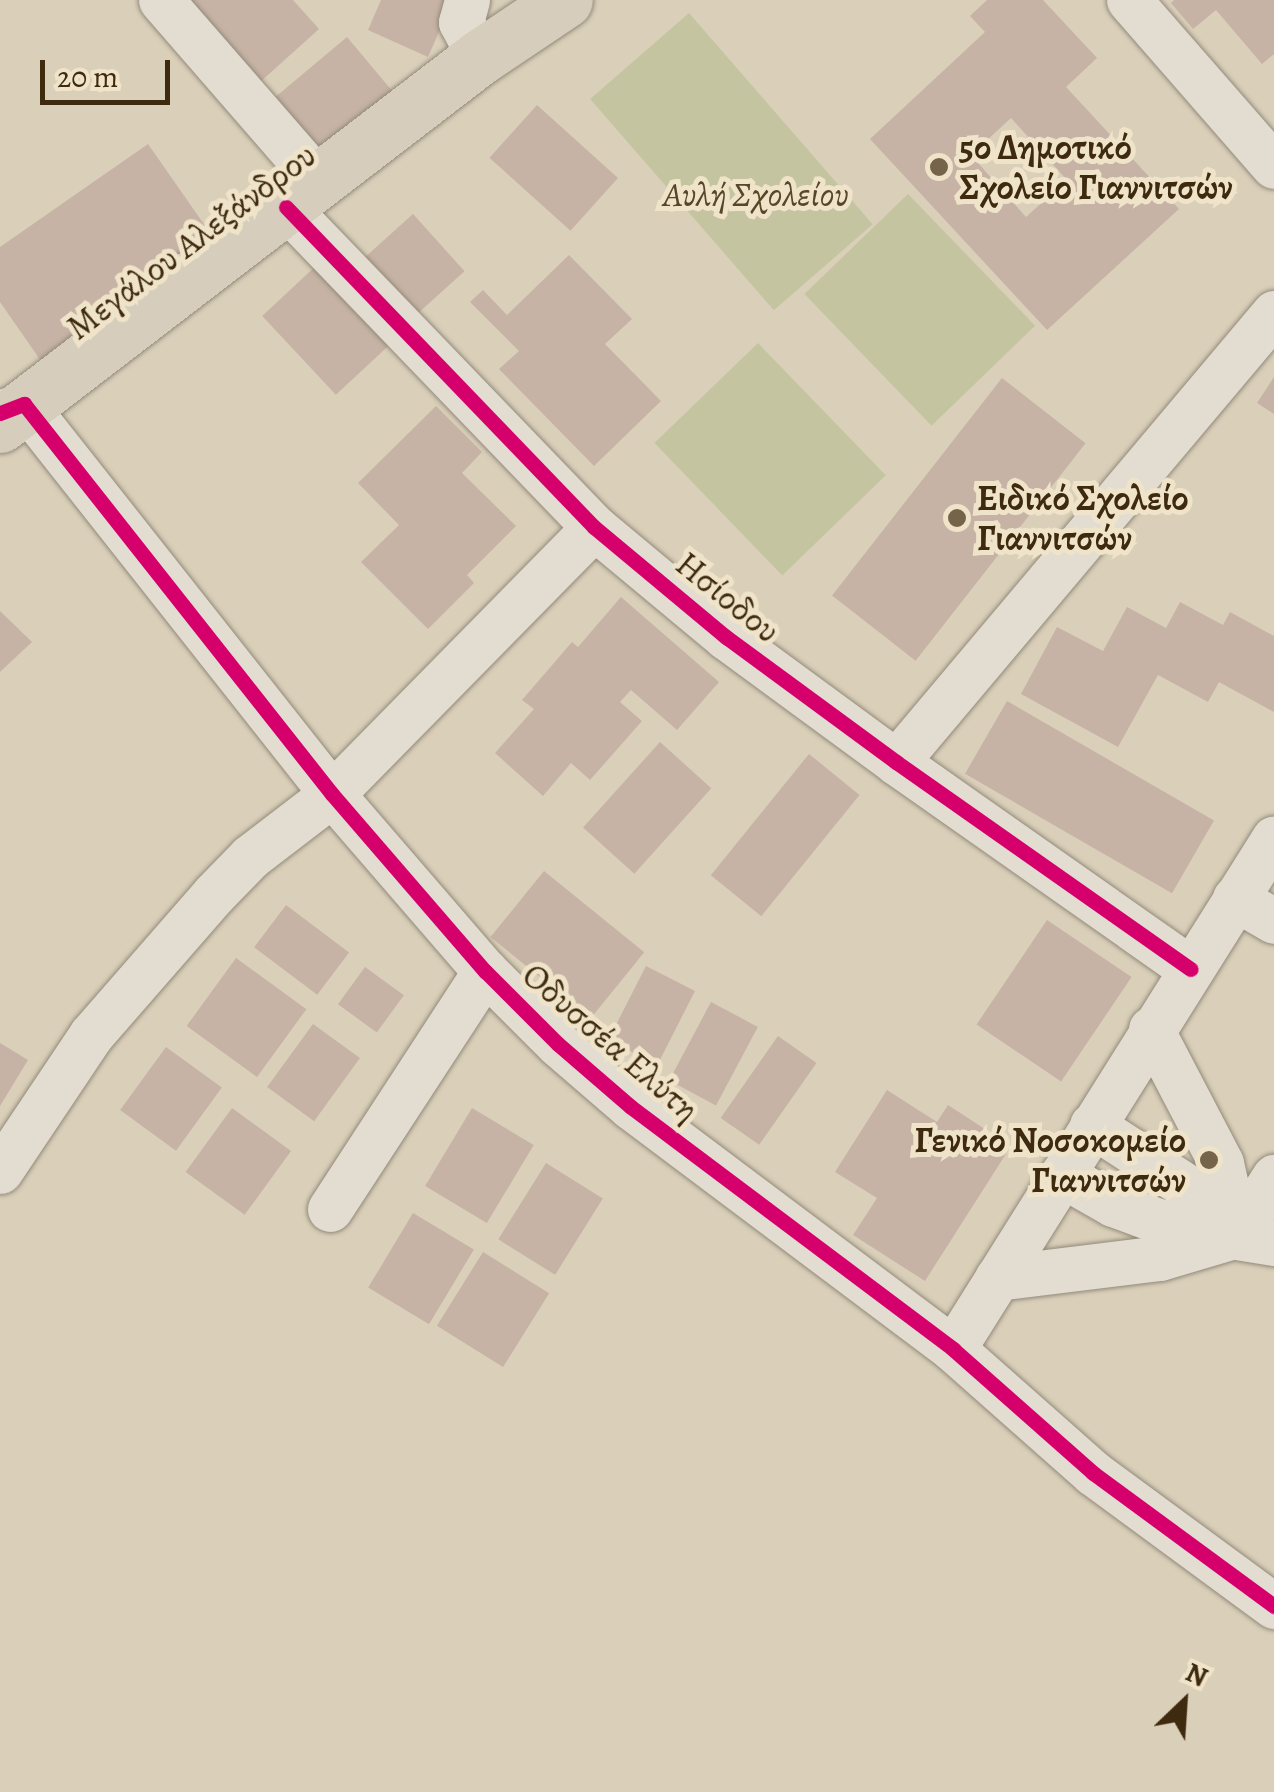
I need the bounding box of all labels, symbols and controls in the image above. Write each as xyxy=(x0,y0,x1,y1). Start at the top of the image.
scale bar xyxy=(45,40,175,102)
text: 20 m xyxy=(57,57,118,97)
place label: 5ο Δημοτικό Σχολείο Γιαννιτσών xyxy=(959,126,1233,208)
street label: Μεγάλου Αλεξάνδρου xyxy=(58,134,324,348)
marker: 5ο Δημοτικό Σχολείο Γιαννιτσών xyxy=(928,156,950,178)
park label: Αυλή Σχολείου xyxy=(663,173,849,215)
place label: Ειδικό Σχολείο Γιαννιτσών xyxy=(977,477,1189,559)
marker: Ειδικό Σχολείο Γιαννιτσών xyxy=(946,507,968,529)
street label: Ησίοδου xyxy=(668,542,788,652)
street label: Οδυσσέα Ελύτη xyxy=(514,954,708,1130)
place label: Γενικό Νοσοκομείο Γιαννιτσών xyxy=(914,1119,1186,1201)
marker: Γενικό Νοσοκομείο Γιαννιτσών xyxy=(1196,1147,1222,1173)
north arrow xyxy=(1134,1652,1234,1752)
text: N xyxy=(1179,1653,1214,1696)

